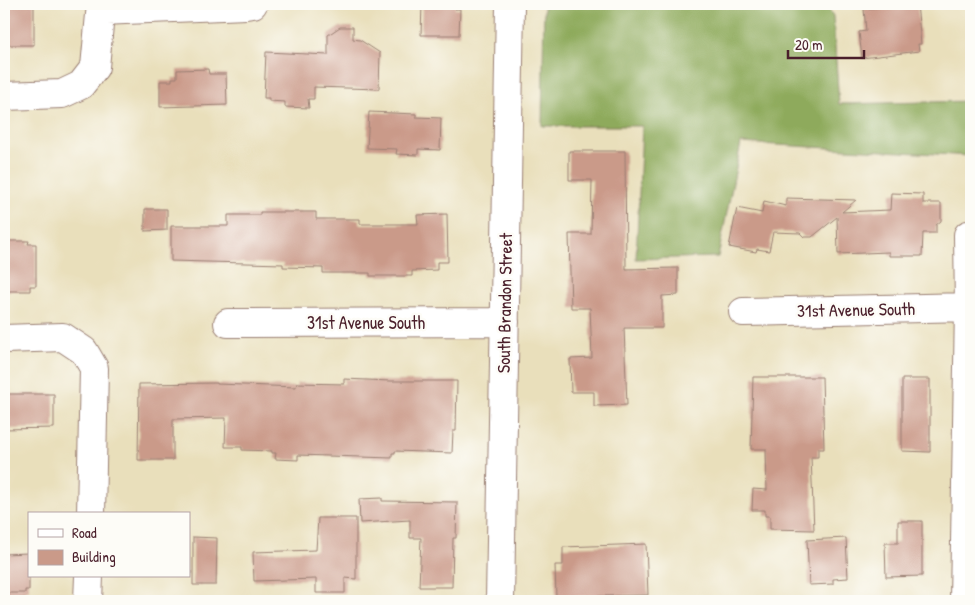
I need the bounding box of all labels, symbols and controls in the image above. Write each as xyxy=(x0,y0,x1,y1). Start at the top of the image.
scale bar xyxy=(788,28,864,60)
text: 20 m xyxy=(795,34,822,55)
street label: South Brandon Street xyxy=(491,232,518,373)
street label: 31st Avenue South xyxy=(797,296,916,323)
street label: 31st Avenue South xyxy=(307,310,425,335)
legend xyxy=(28,512,190,578)
text: Road xyxy=(72,522,97,543)
text: Building xyxy=(72,546,116,567)

